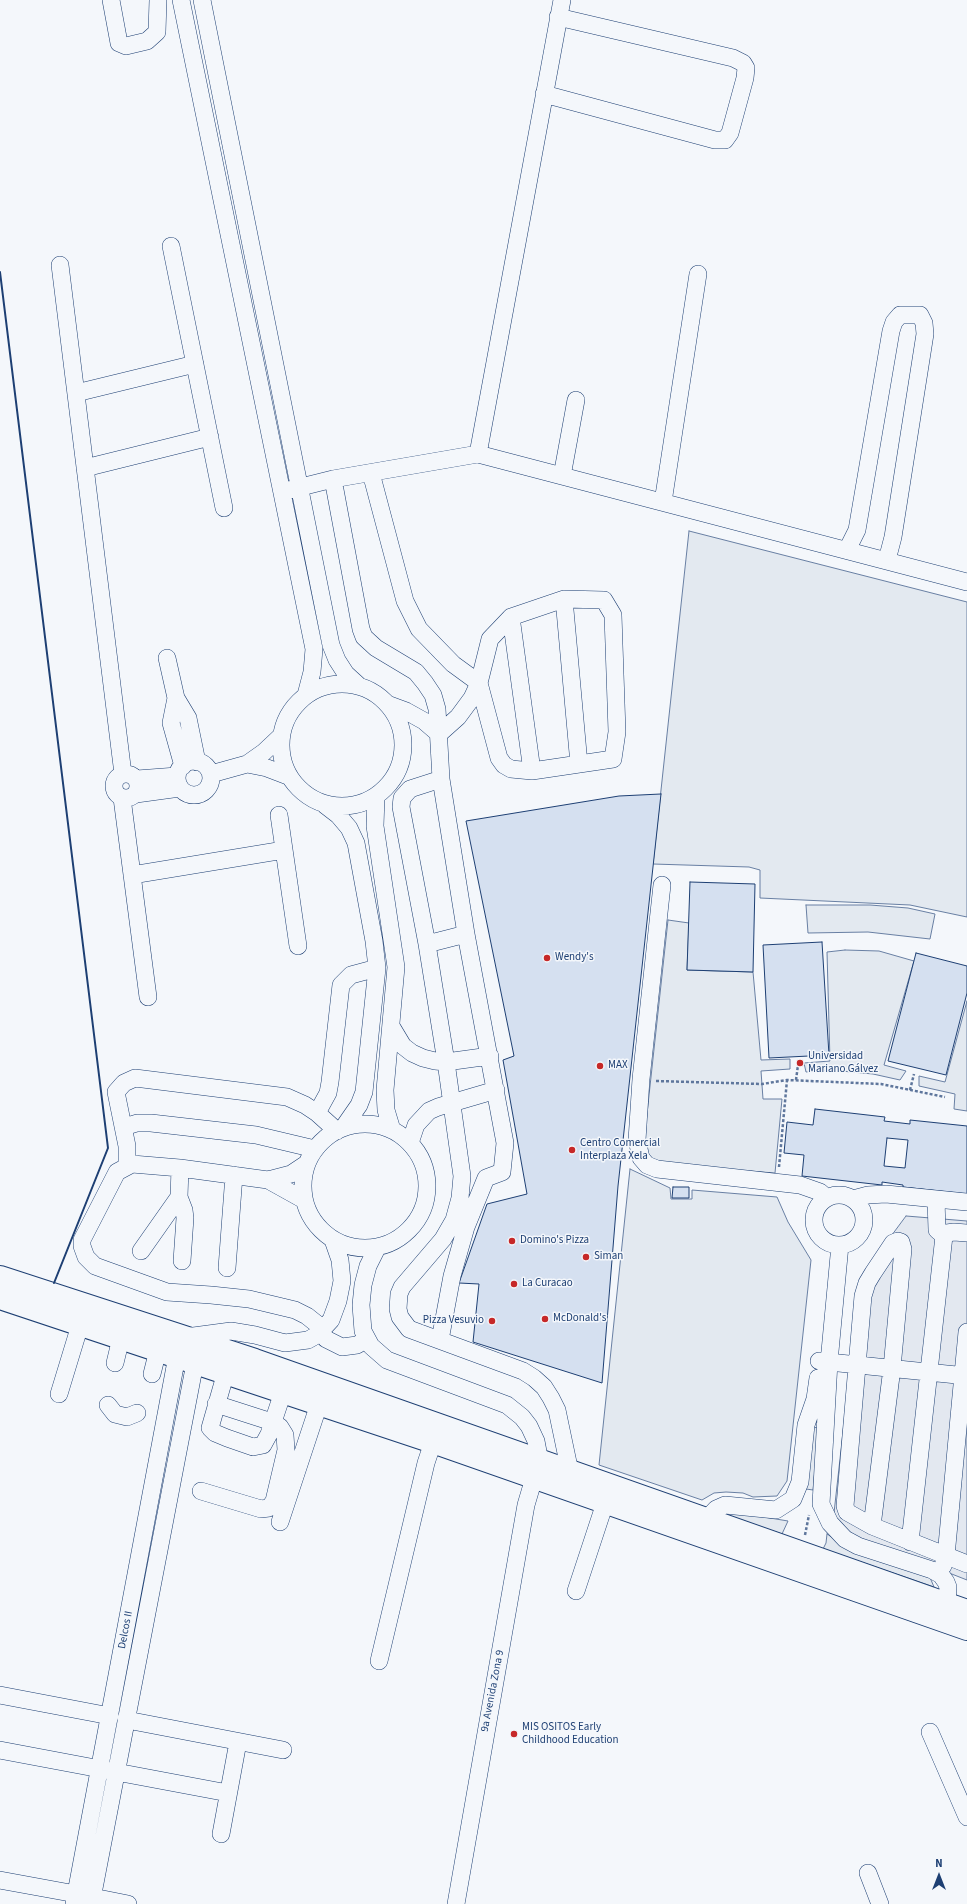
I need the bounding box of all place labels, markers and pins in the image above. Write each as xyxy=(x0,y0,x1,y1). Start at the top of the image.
place label: Wendy's xyxy=(555,951,593,965)
marker: Wendy's xyxy=(542,953,552,963)
place label: Universidad Mariano Gálvez xyxy=(808,1050,878,1076)
marker: Universidad Mariano Gálvez xyxy=(795,1058,805,1068)
place label: MAX xyxy=(608,1059,628,1073)
marker: MAX xyxy=(595,1061,605,1071)
place label: Centro Comercial Interplaza Xela xyxy=(580,1137,660,1163)
marker: Centro Comercial Interplaza Xela xyxy=(567,1145,577,1155)
place label: Domino's Pizza xyxy=(520,1234,589,1248)
marker: Domino's Pizza xyxy=(507,1236,517,1246)
place label: Siman xyxy=(594,1250,623,1264)
marker: Siman xyxy=(581,1252,591,1262)
place label: La Curacao xyxy=(522,1277,573,1291)
marker: La Curacao xyxy=(509,1279,519,1289)
place label: McDonald's xyxy=(553,1312,606,1326)
place label: Pizza Vesuvio xyxy=(423,1314,484,1328)
marker: McDonald's xyxy=(540,1314,550,1324)
marker: Pizza Vesuvio xyxy=(487,1316,497,1326)
place label: MIS OSITOS Early Childhood Education xyxy=(522,1721,619,1747)
marker: MIS OSITOS Early Childhood Education xyxy=(509,1729,519,1739)

